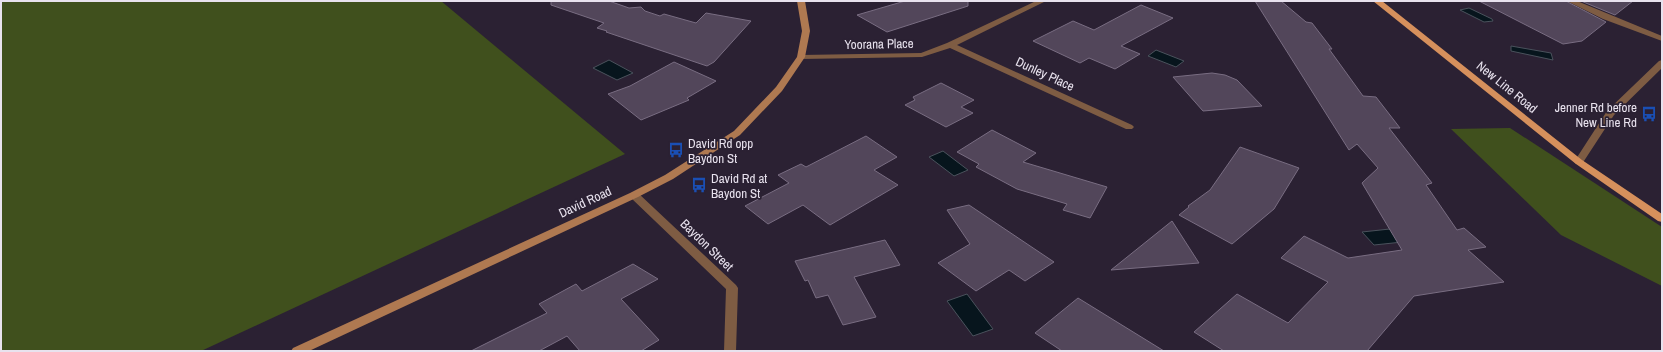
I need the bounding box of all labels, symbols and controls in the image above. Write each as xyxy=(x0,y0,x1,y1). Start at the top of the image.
street label: Yoorana Place xyxy=(844,35,914,53)
street label: Dunley Place xyxy=(1013,53,1077,95)
street label: New Line Road xyxy=(1473,57,1541,117)
place label: Jenner Rd before New Line Rd xyxy=(1555,99,1637,131)
bus stop icon: Jenner Rd before New Line Rd xyxy=(1640,105,1658,123)
place label: David Rd opp Baydon St xyxy=(688,135,753,167)
bus stop icon: David Rd opp Baydon St xyxy=(667,141,685,159)
place label: David Rd at Baydon St xyxy=(711,170,767,202)
bus stop icon: David Rd at Baydon St xyxy=(690,176,708,194)
street label: David Road xyxy=(556,182,614,222)
street label: Baydon Street xyxy=(677,215,737,275)

